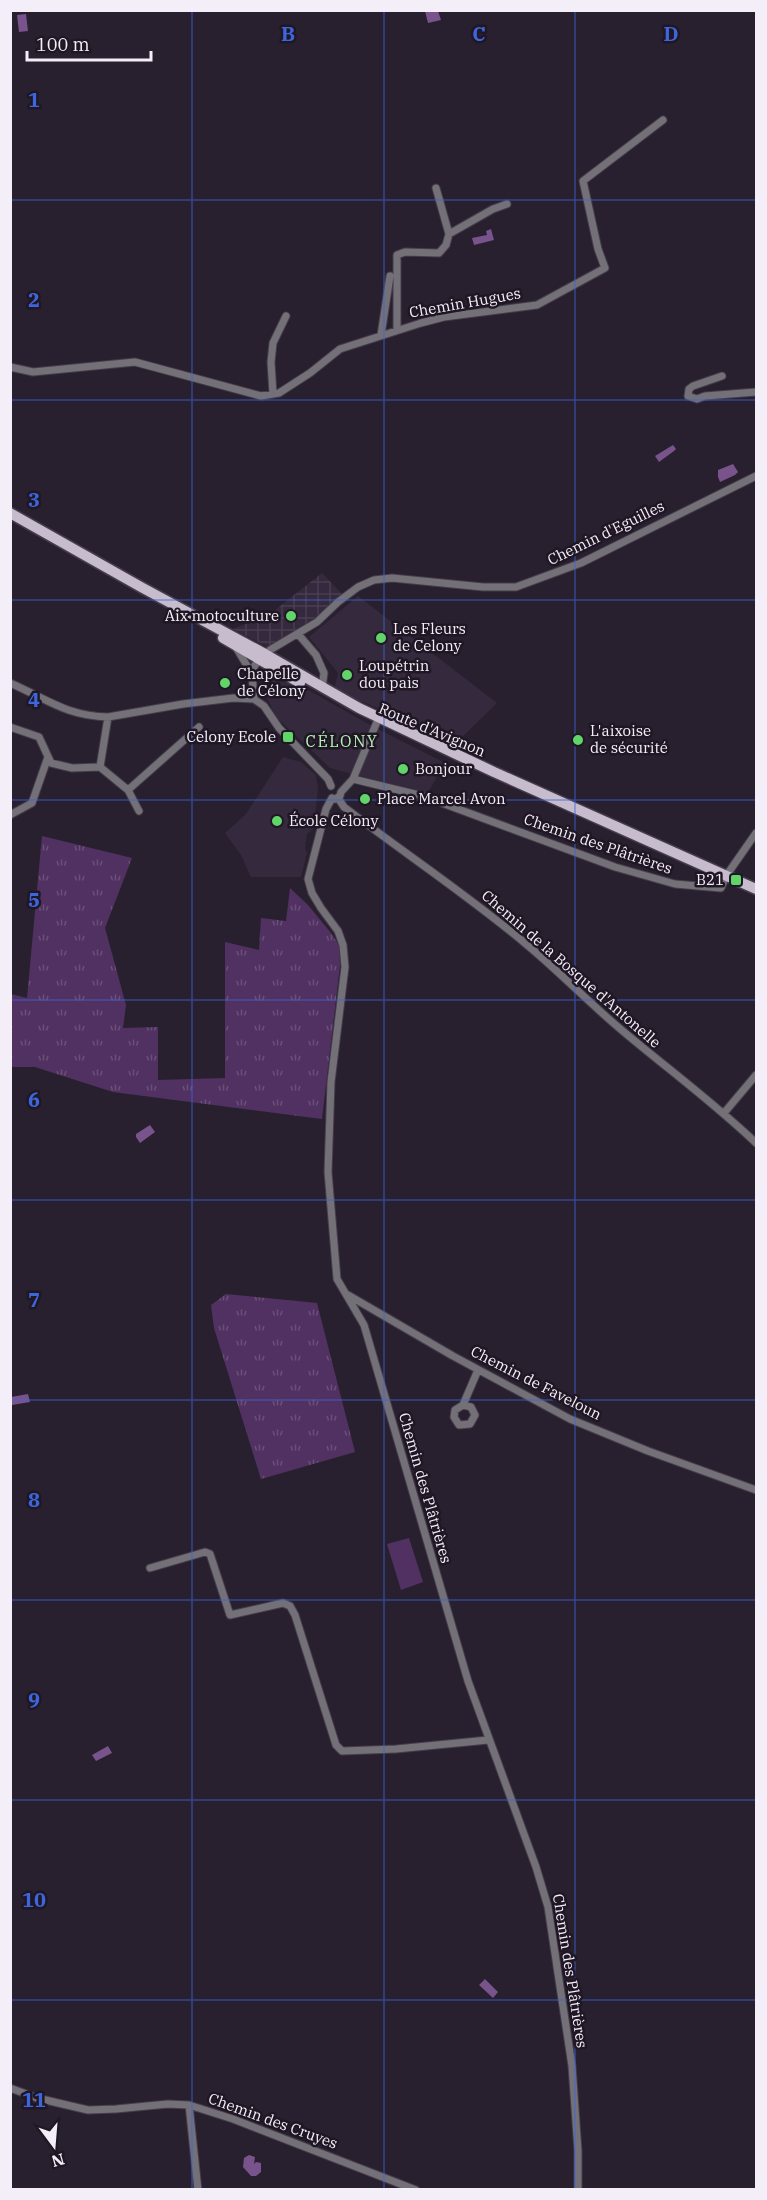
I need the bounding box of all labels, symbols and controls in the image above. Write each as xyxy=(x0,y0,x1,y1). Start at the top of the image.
text: B xyxy=(281,20,295,47)
text: C xyxy=(472,20,486,47)
text: D xyxy=(663,20,679,47)
scale bar xyxy=(27,24,152,62)
text: 100 m xyxy=(36,33,90,56)
text: 1 xyxy=(28,86,40,113)
street label: Chemin Hugues xyxy=(408,283,522,322)
text: 2 xyxy=(28,286,40,313)
text: 3 xyxy=(28,486,40,513)
street label: Chemin d'Eguilles xyxy=(544,496,667,569)
place label: Aix motoculture xyxy=(165,606,279,625)
marker: Aix motoculture xyxy=(284,609,298,623)
place label: Les Fleurs de Celony xyxy=(393,619,466,655)
marker: Les Fleurs de Celony xyxy=(374,631,388,645)
place label: Loupétrin dou paìs xyxy=(359,656,430,692)
place label: Chapelle de Célony xyxy=(237,664,306,700)
marker: Loupétrin dou paìs xyxy=(340,668,354,682)
marker: Chapelle de Célony xyxy=(218,676,232,690)
text: 4 xyxy=(28,686,40,713)
street label: Route d'Avignon xyxy=(376,698,489,761)
place label: L'aixoise de sécurité xyxy=(590,721,668,757)
place label: Celony Ecole xyxy=(186,727,276,746)
marker: Celony Ecole xyxy=(281,730,295,744)
district label: CÉLONY xyxy=(306,730,378,751)
marker: L'aixoise de sécurité xyxy=(571,733,585,747)
place label: Bonjour xyxy=(415,759,472,778)
marker: Bonjour xyxy=(396,762,410,776)
place label: Place Marcel Avon xyxy=(377,789,506,808)
marker: Place Marcel Avon xyxy=(358,792,372,806)
street label: Chemin des Plâtrières xyxy=(521,809,675,878)
place label: École Célony xyxy=(289,811,379,830)
marker: École Célony xyxy=(270,814,284,828)
place label: B21 xyxy=(696,870,724,889)
marker: B21 xyxy=(729,873,743,887)
text: 5 xyxy=(28,886,40,913)
street label: Chemin de la Bosque d'Antonelle xyxy=(478,886,665,1052)
text: 6 xyxy=(28,1086,40,1113)
text: 7 xyxy=(28,1286,40,1313)
street label: Chemin de Faveloun xyxy=(468,1341,605,1424)
street label: Chemin des Plâtrières xyxy=(395,1410,456,1565)
text: 8 xyxy=(28,1486,40,1513)
text: 9 xyxy=(28,1686,40,1713)
text: 10 xyxy=(22,1886,46,1913)
street label: Chemin des Plâtrières xyxy=(549,1892,592,2049)
text: 11 xyxy=(22,2086,46,2113)
street label: Chemin des Cruyes xyxy=(206,2088,340,2153)
north arrow xyxy=(24,2116,84,2176)
text: N xyxy=(49,2149,67,2172)

